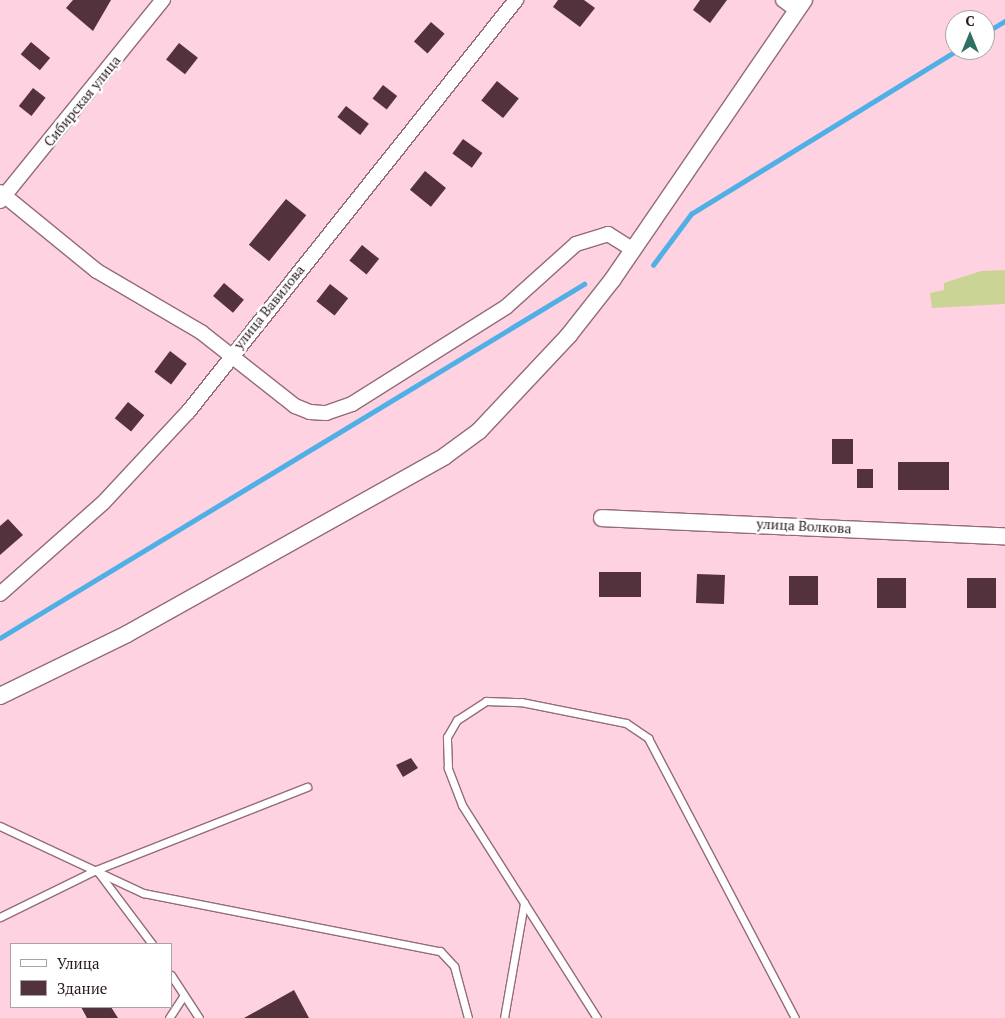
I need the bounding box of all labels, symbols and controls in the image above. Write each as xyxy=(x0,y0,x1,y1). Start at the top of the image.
north arrow xyxy=(945,10,995,60)
text: С xyxy=(965,11,975,30)
street label: Сибирская улица xyxy=(40,52,124,150)
street label: улица Вавилова xyxy=(230,262,308,352)
street label: улица Волкова xyxy=(756,515,852,537)
legend xyxy=(10,943,172,1008)
text: Улица xyxy=(57,953,100,973)
text: Здание xyxy=(57,978,107,998)

